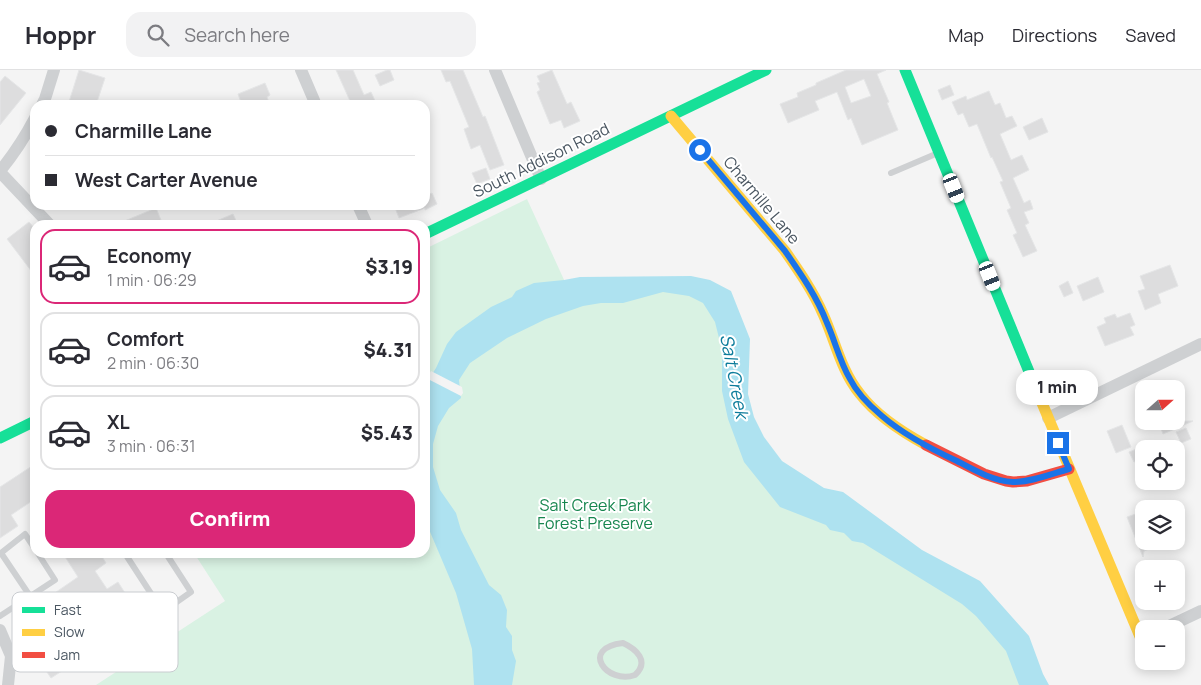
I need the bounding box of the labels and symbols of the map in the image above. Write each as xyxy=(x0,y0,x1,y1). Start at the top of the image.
street label: South Addison Road xyxy=(469,117,613,203)
route start xyxy=(689,139,711,161)
street label: Charmille Lane xyxy=(719,151,805,249)
car xyxy=(941,171,966,205)
car xyxy=(977,259,1002,293)
water label: Salt Creek xyxy=(715,332,755,423)
callout: 1 min xyxy=(1017,370,1099,406)
north arrow xyxy=(1135,380,1185,430)
route end xyxy=(1047,432,1069,454)
park label: Salt Creek Park Forest Preserve xyxy=(537,494,653,534)
legend xyxy=(12,592,178,672)
text: Fast xyxy=(54,600,82,619)
text: Slow xyxy=(54,622,85,641)
text: Jam xyxy=(54,645,80,664)

